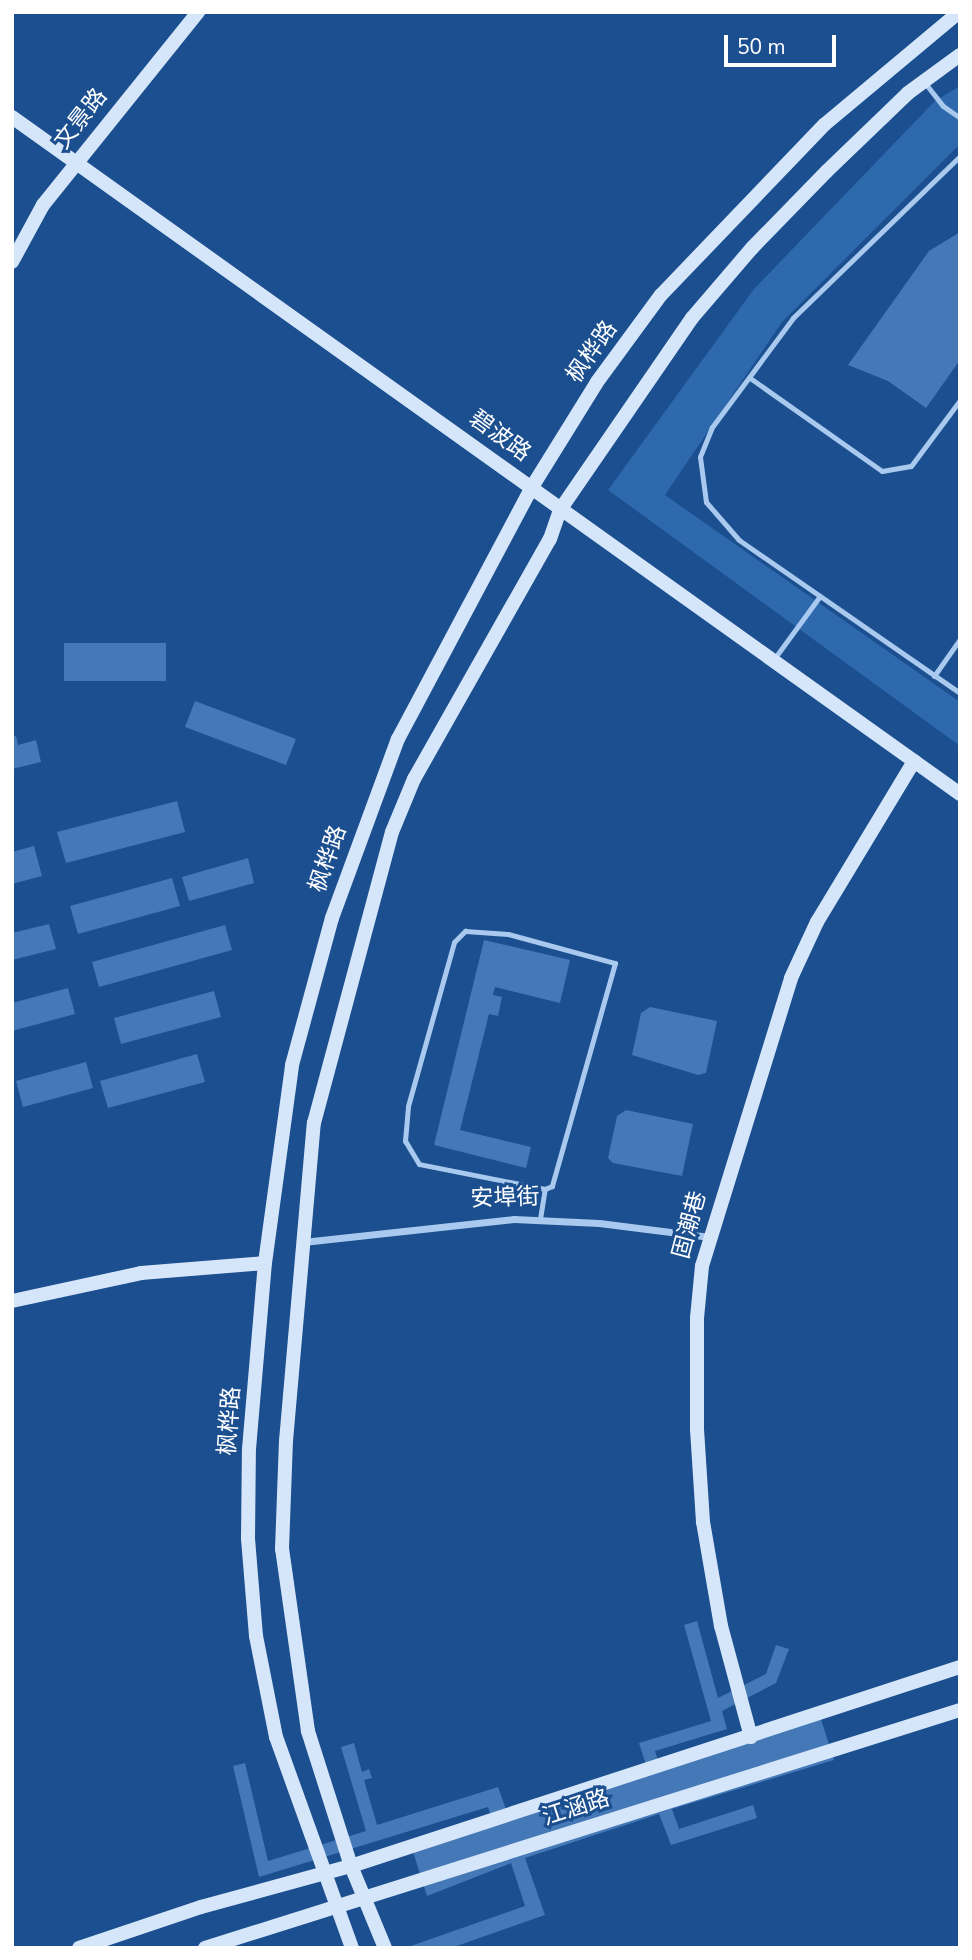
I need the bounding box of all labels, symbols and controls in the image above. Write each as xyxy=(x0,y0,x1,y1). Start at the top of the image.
scale bar xyxy=(727,21,839,65)
text: 50 m xyxy=(737,33,786,61)
street label: 文景路 xyxy=(49,83,113,155)
street label: 枫桦路 xyxy=(561,316,623,388)
street label: 碧波路 xyxy=(464,405,536,467)
street label: 枫桦路 xyxy=(304,822,352,896)
street label: 安埠街 xyxy=(470,1183,540,1213)
street label: 固潮巷 xyxy=(668,1188,712,1262)
street label: 枫桦路 xyxy=(214,1386,246,1456)
street label: 江涵路 xyxy=(539,1784,613,1832)

